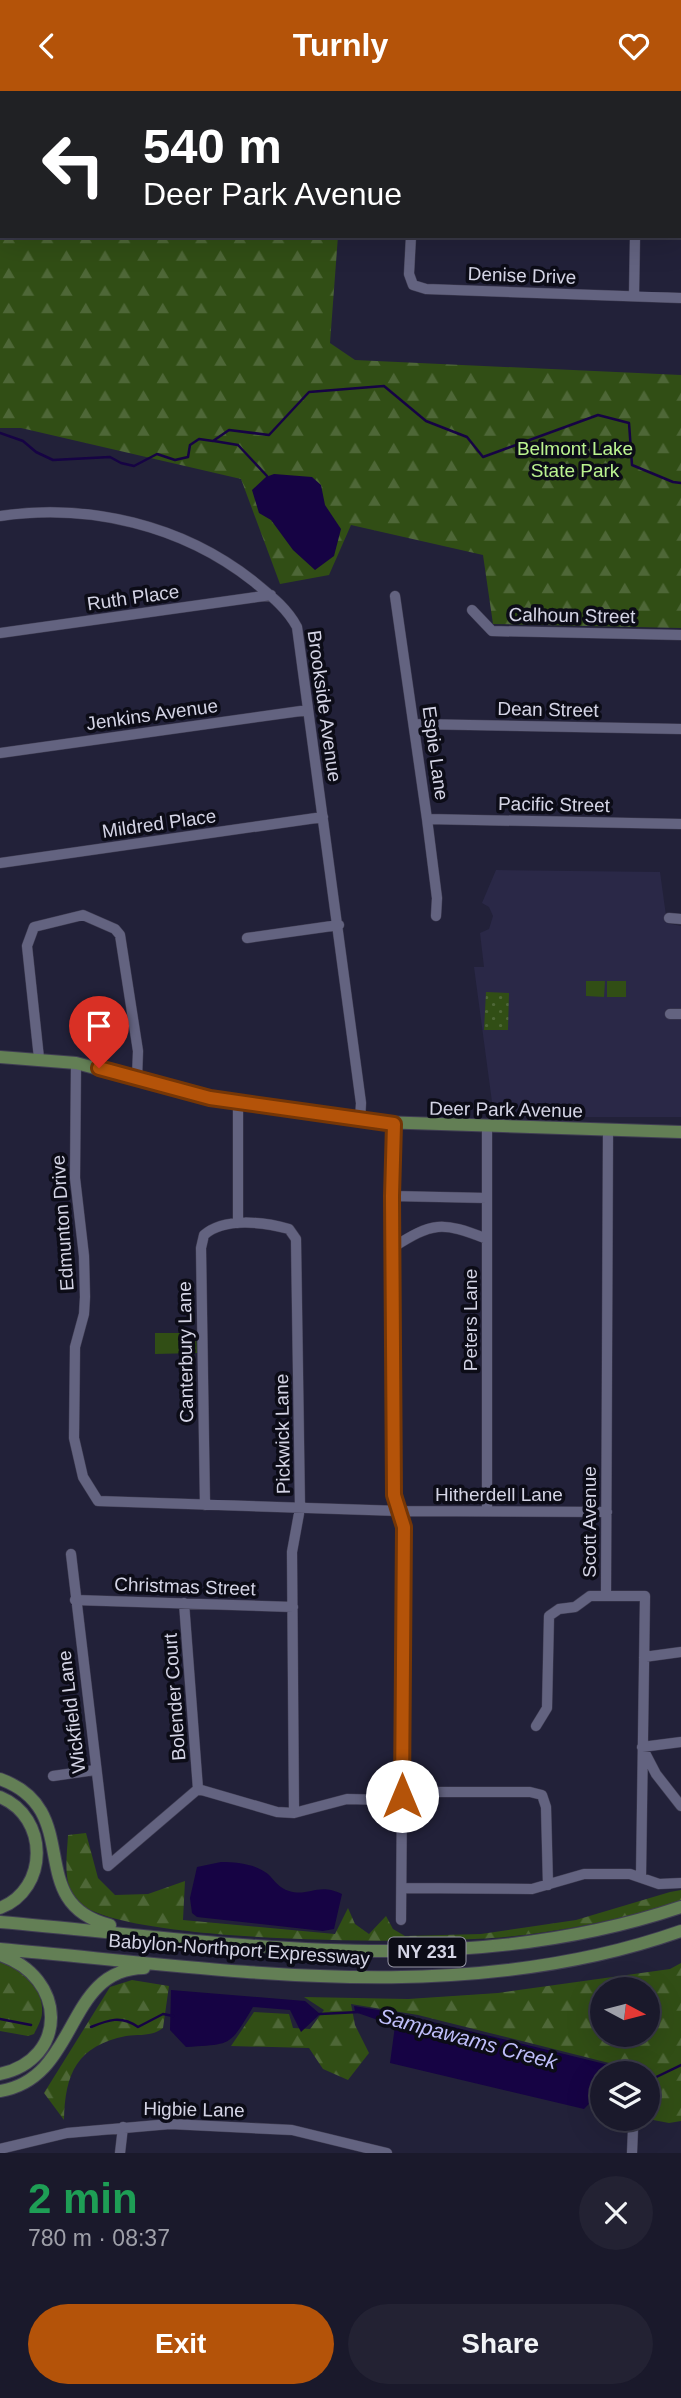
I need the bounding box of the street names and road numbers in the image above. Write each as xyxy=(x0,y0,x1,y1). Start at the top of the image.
street label: Denise Drive xyxy=(467,263,577,288)
street label: Ruth Place xyxy=(86,581,181,614)
street label: Calhoun Street xyxy=(508,604,636,627)
street label: Brookside Avenue xyxy=(303,629,346,783)
street label: Jenkins Avenue xyxy=(85,695,219,734)
street label: Dean Street xyxy=(497,698,600,721)
street label: Espie Lane xyxy=(418,705,453,802)
street label: Pacific Street xyxy=(498,793,611,816)
street label: Mildred Place xyxy=(101,805,218,842)
street label: Deer Park Avenue xyxy=(429,1098,583,1121)
street label: Edmunton Drive xyxy=(47,1154,78,1292)
street label: Peters Lane xyxy=(460,1269,481,1371)
street label: Canterbury Lane xyxy=(174,1281,197,1423)
street label: Pickwick Lane xyxy=(271,1374,294,1494)
street label: Scott Avenue xyxy=(579,1466,600,1578)
street label: Hitherdell Lane xyxy=(435,1484,563,1505)
street label: Christmas Street xyxy=(114,1574,257,1599)
street label: Bolender Court xyxy=(160,1632,189,1761)
street label: Wickfield Lane xyxy=(54,1649,89,1775)
street label: Babylon-Northport Expressway xyxy=(108,1930,371,1969)
road number: NY 231 xyxy=(388,1937,466,1966)
street label: Higbie Lane xyxy=(143,2098,245,2121)

